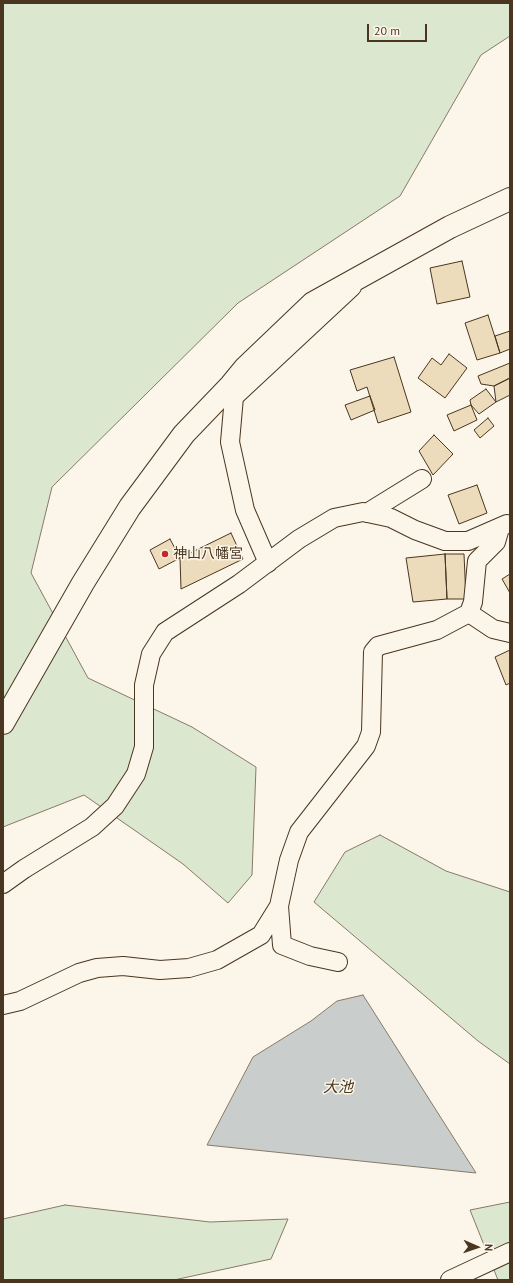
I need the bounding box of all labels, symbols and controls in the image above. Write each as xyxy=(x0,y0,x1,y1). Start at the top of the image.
scale bar xyxy=(369,16,429,42)
text: 20 m xyxy=(374,23,400,38)
place label: 神山八幡宮 xyxy=(173,546,243,562)
marker: 神山八幡宮 xyxy=(160,549,170,559)
water label: 大池 xyxy=(323,1079,353,1097)
north arrow xyxy=(457,1227,497,1267)
text: N xyxy=(482,1244,496,1251)

